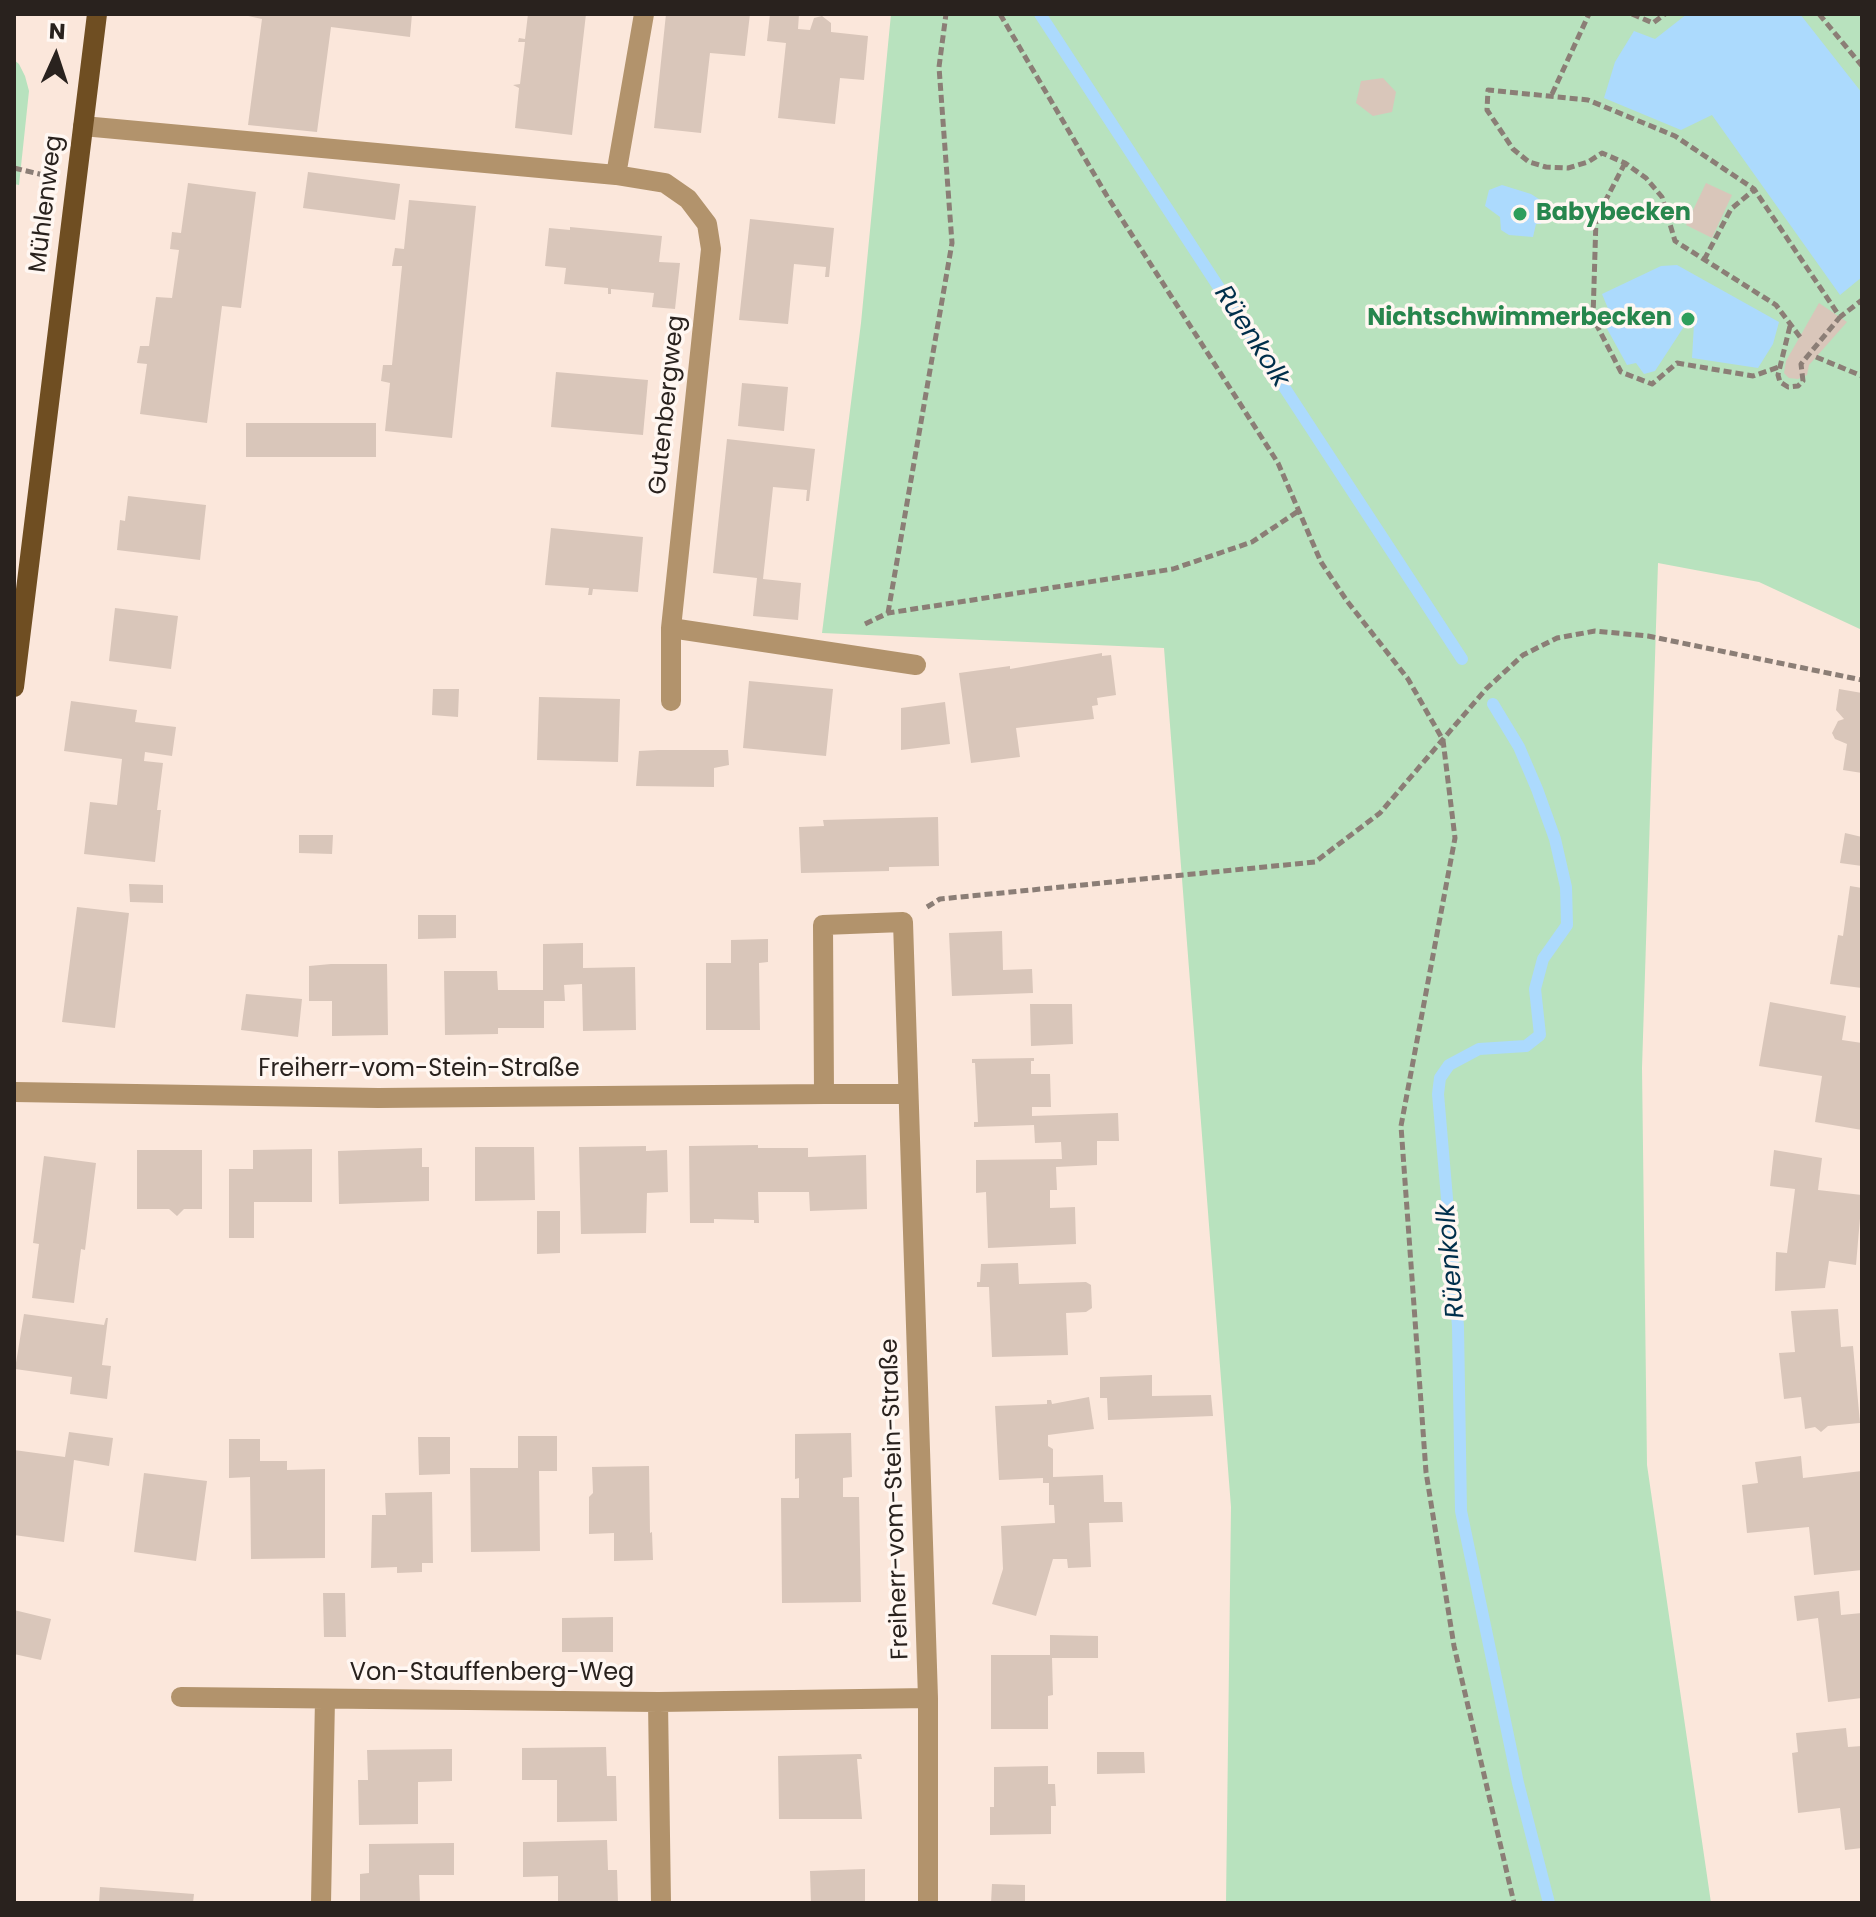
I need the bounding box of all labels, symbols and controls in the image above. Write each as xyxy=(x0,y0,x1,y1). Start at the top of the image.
north arrow xyxy=(16,16,96,96)
text: N xyxy=(48,16,66,47)
street label: Mühlenweg xyxy=(24,134,70,274)
place label: Babybecken xyxy=(1536,200,1691,228)
marker: Babybecken xyxy=(1511,205,1529,223)
water label: Rüenkolk xyxy=(1207,280,1295,394)
place label: Nichtschwimmerbecken xyxy=(1367,305,1672,333)
marker: Nichtschwimmerbecken xyxy=(1679,310,1697,328)
street label: Gutenbergweg xyxy=(644,314,692,496)
street label: Freiherr-vom-Stein-Straße xyxy=(258,1056,580,1084)
water label: Rüenkolk xyxy=(1431,1202,1473,1320)
street label: Freiherr-vom-Stein-Straße xyxy=(876,1338,916,1660)
street label: Von-Stauffenberg-Weg xyxy=(350,1660,634,1688)

